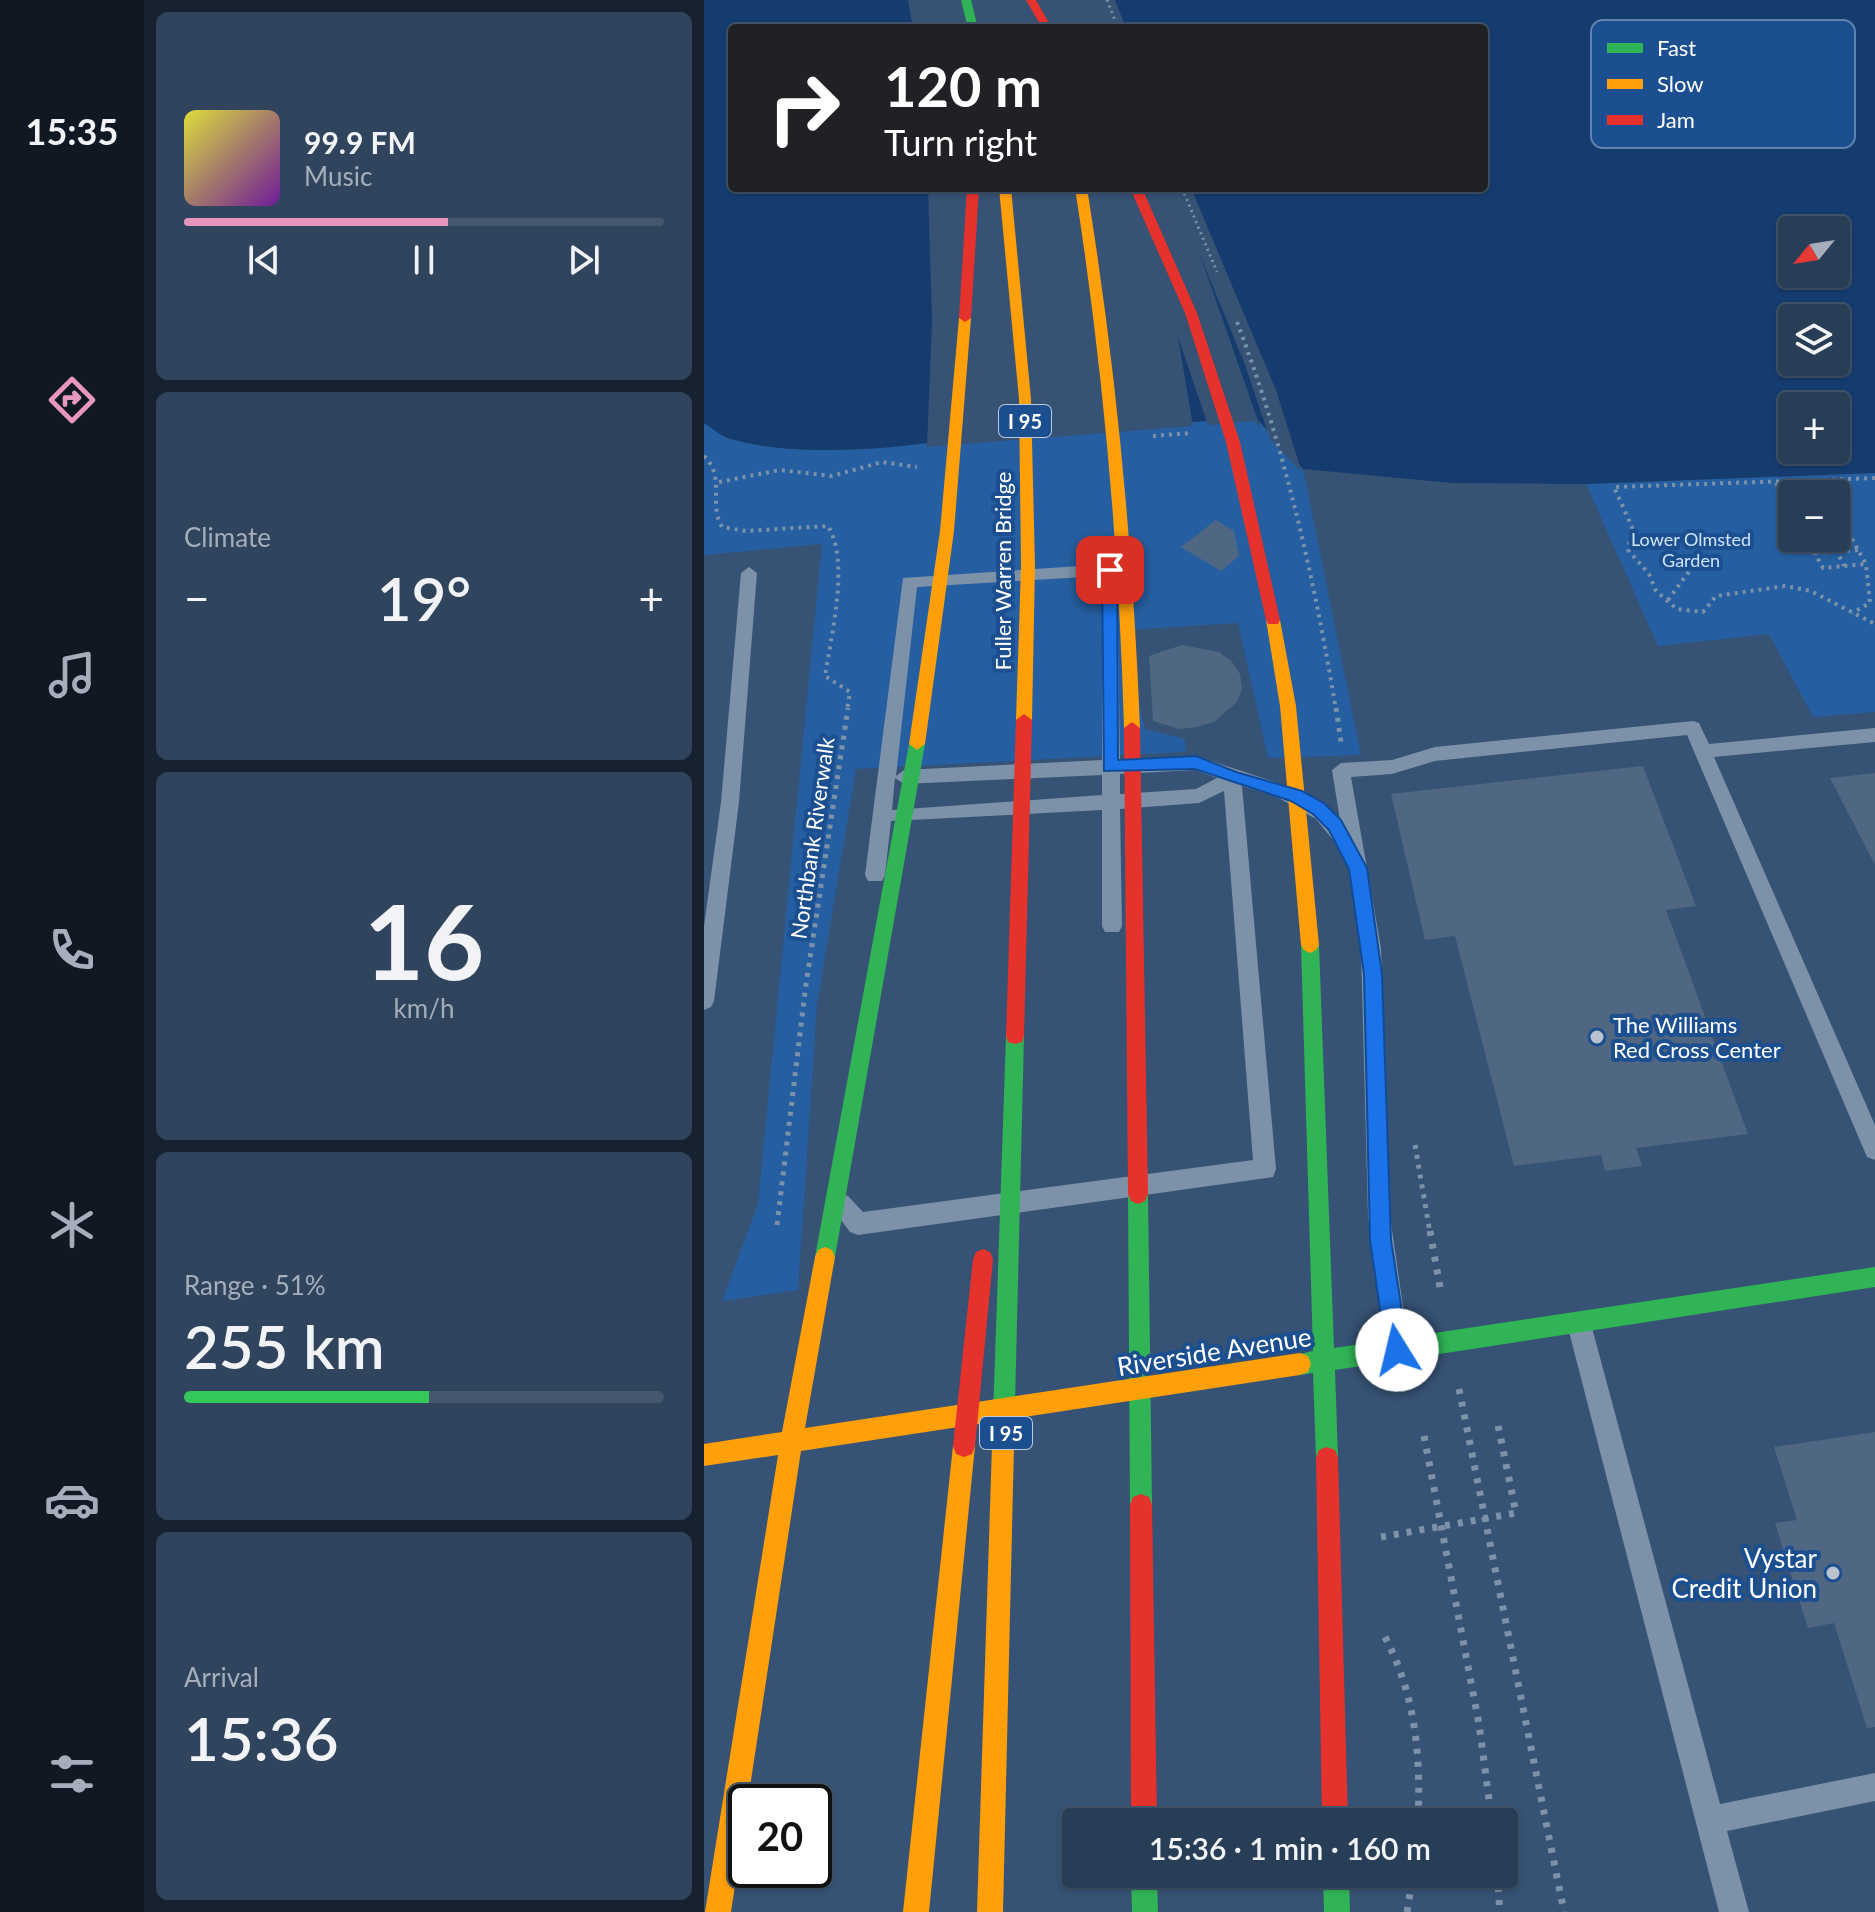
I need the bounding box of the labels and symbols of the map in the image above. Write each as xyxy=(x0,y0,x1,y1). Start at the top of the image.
legend xyxy=(1591,20,1855,148)
text: Fast xyxy=(1657,34,1696,61)
text: Slow xyxy=(1657,70,1704,97)
text: Jam xyxy=(1657,106,1695,133)
north arrow xyxy=(1778,216,1850,288)
road number: I 95 xyxy=(999,405,1051,437)
street label: Fuller Warren Bridge xyxy=(989,472,1016,670)
park label: Lower Olmsted Garden xyxy=(1631,528,1751,571)
pin xyxy=(1076,536,1144,604)
street label: Northbank Riverwalk xyxy=(784,735,840,941)
place label: The Williams Red Cross Center xyxy=(1613,1011,1781,1063)
marker: The Williams Red Cross Center xyxy=(1588,1028,1606,1046)
position arrow xyxy=(1355,1308,1439,1392)
street label: Riverside Avenue xyxy=(1115,1320,1313,1382)
road number: I 95 xyxy=(980,1417,1032,1449)
place label: Vystar Credit Union xyxy=(1672,1542,1818,1604)
marker: Vystar Credit Union xyxy=(1824,1564,1842,1582)
speed limit sign: 20 xyxy=(728,1784,832,1888)

